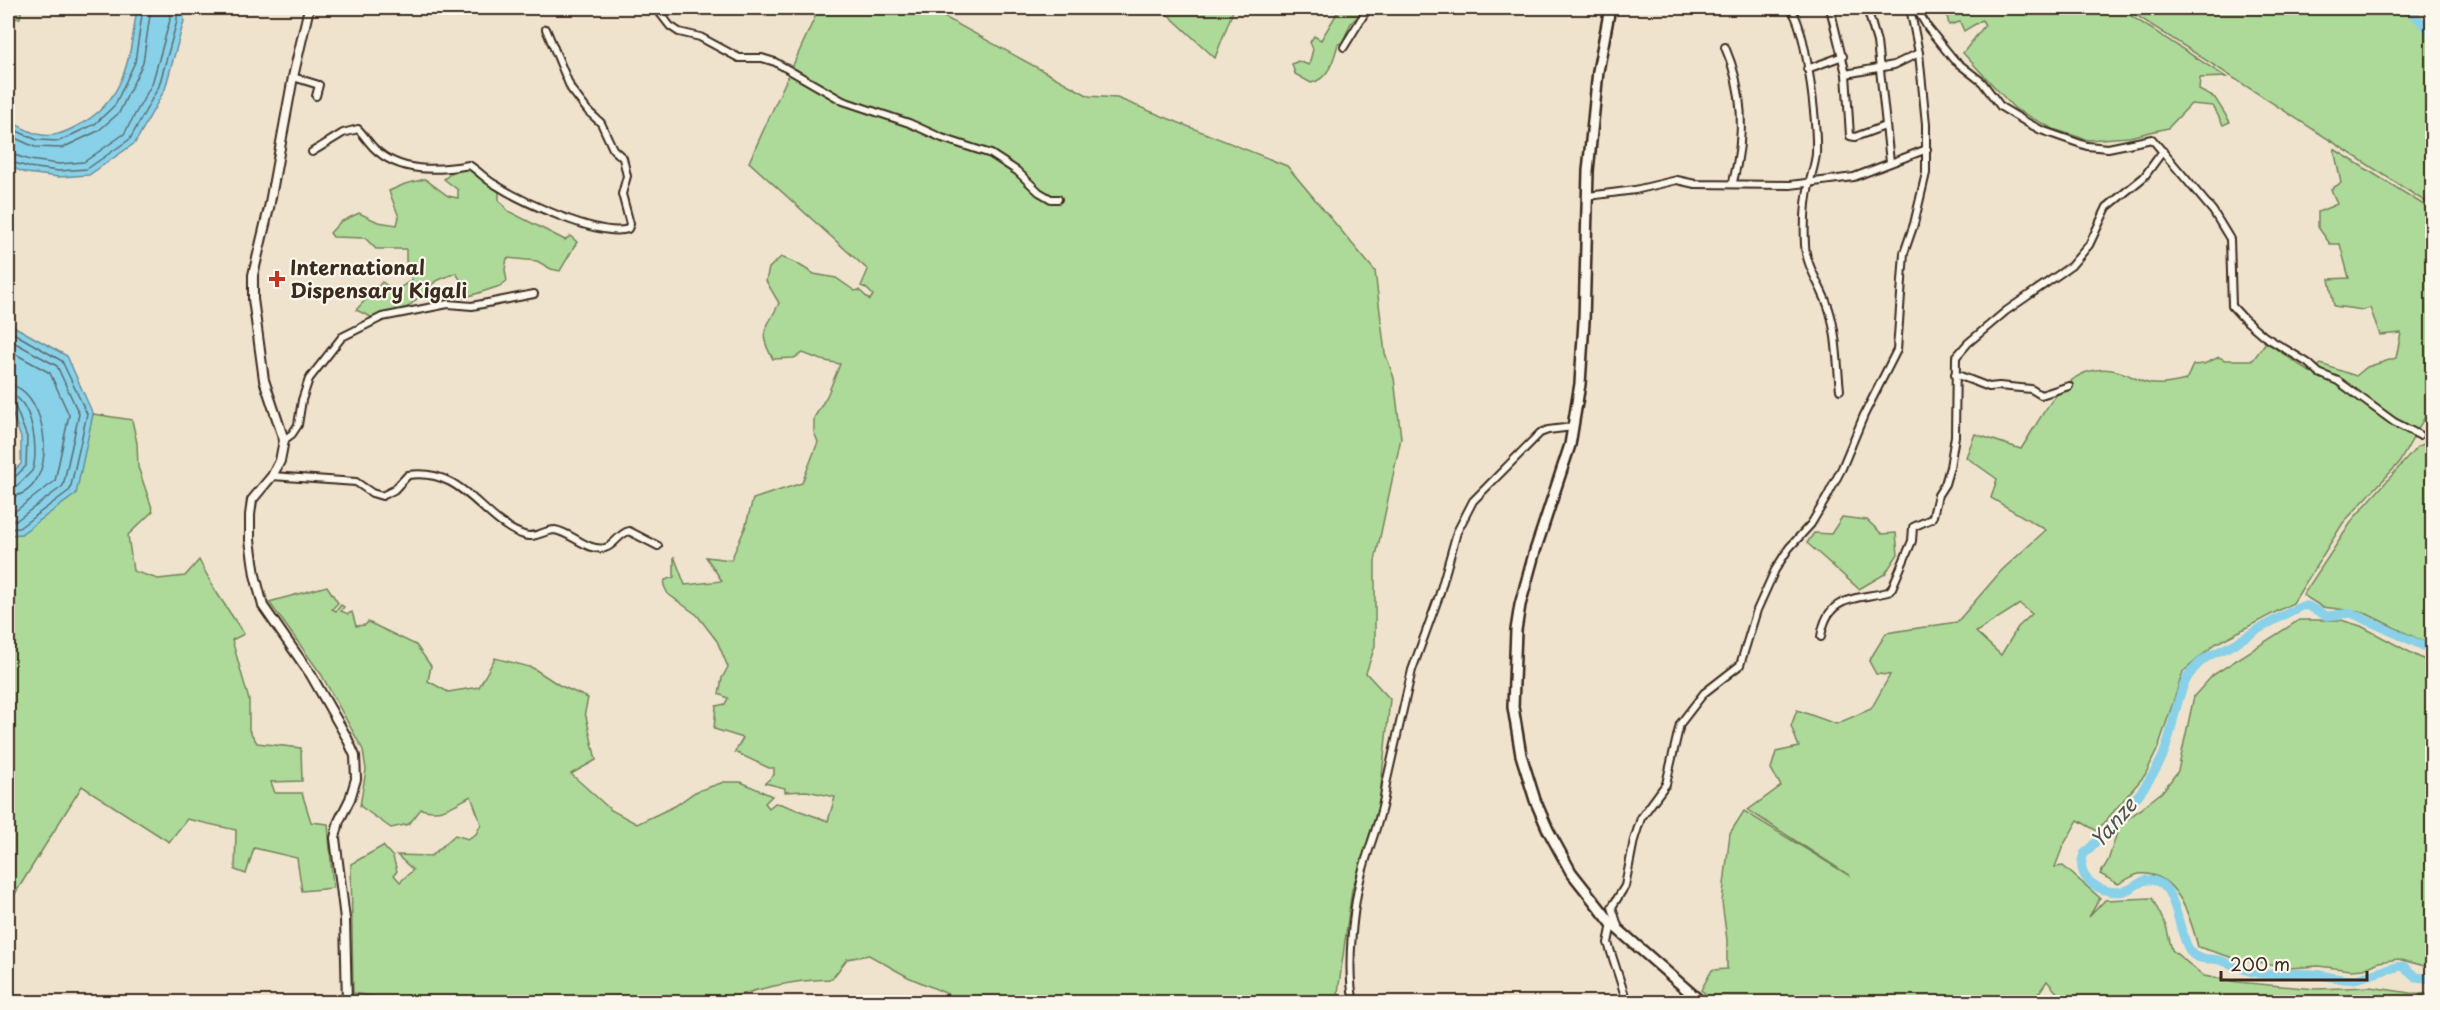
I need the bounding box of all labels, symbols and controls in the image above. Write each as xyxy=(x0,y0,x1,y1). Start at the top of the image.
place label: International Dispensary Kigali xyxy=(290,252,467,305)
marker: International Dispensary Kigali xyxy=(268,270,286,288)
water label: Yanze xyxy=(2082,788,2144,854)
scale bar xyxy=(2221,944,2366,982)
text: 200 m xyxy=(2230,950,2290,977)

